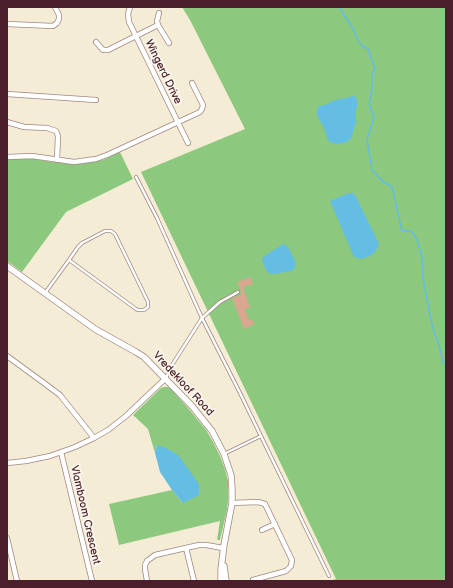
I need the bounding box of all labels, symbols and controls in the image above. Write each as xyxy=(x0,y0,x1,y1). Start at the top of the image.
street label: Wingerd Drive xyxy=(142,38,184,106)
street label: Vredekloof Road xyxy=(150,349,216,419)
street label: Vlamboom Crescent xyxy=(67,464,103,566)

